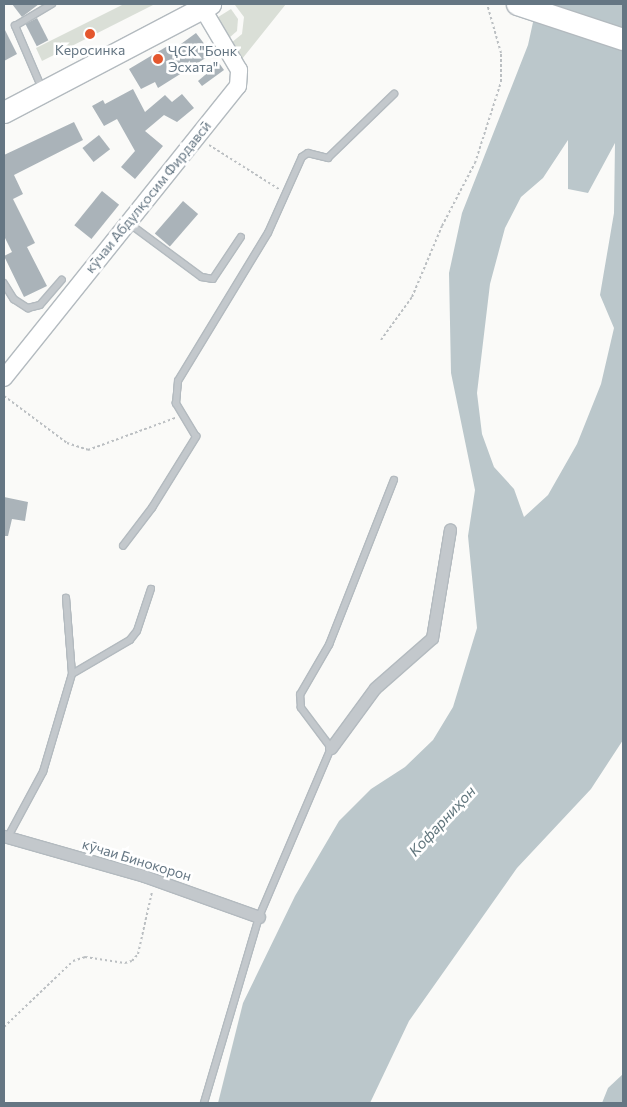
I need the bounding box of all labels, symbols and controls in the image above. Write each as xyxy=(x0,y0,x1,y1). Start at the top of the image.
marker: Керосинка xyxy=(84,28,96,40)
place label: Керосинка xyxy=(55,42,125,58)
place label: ҶСК "Бонк Эсхата" xyxy=(168,43,237,75)
marker: ҶСК "Бонк Эсхата" xyxy=(152,53,164,65)
street label: кӯчаи Абдулқосим Фирдавсӣ xyxy=(82,118,214,276)
water label: Кофарниҳон xyxy=(405,782,479,860)
street label: кӯчаи Бинокорон xyxy=(80,835,194,885)

